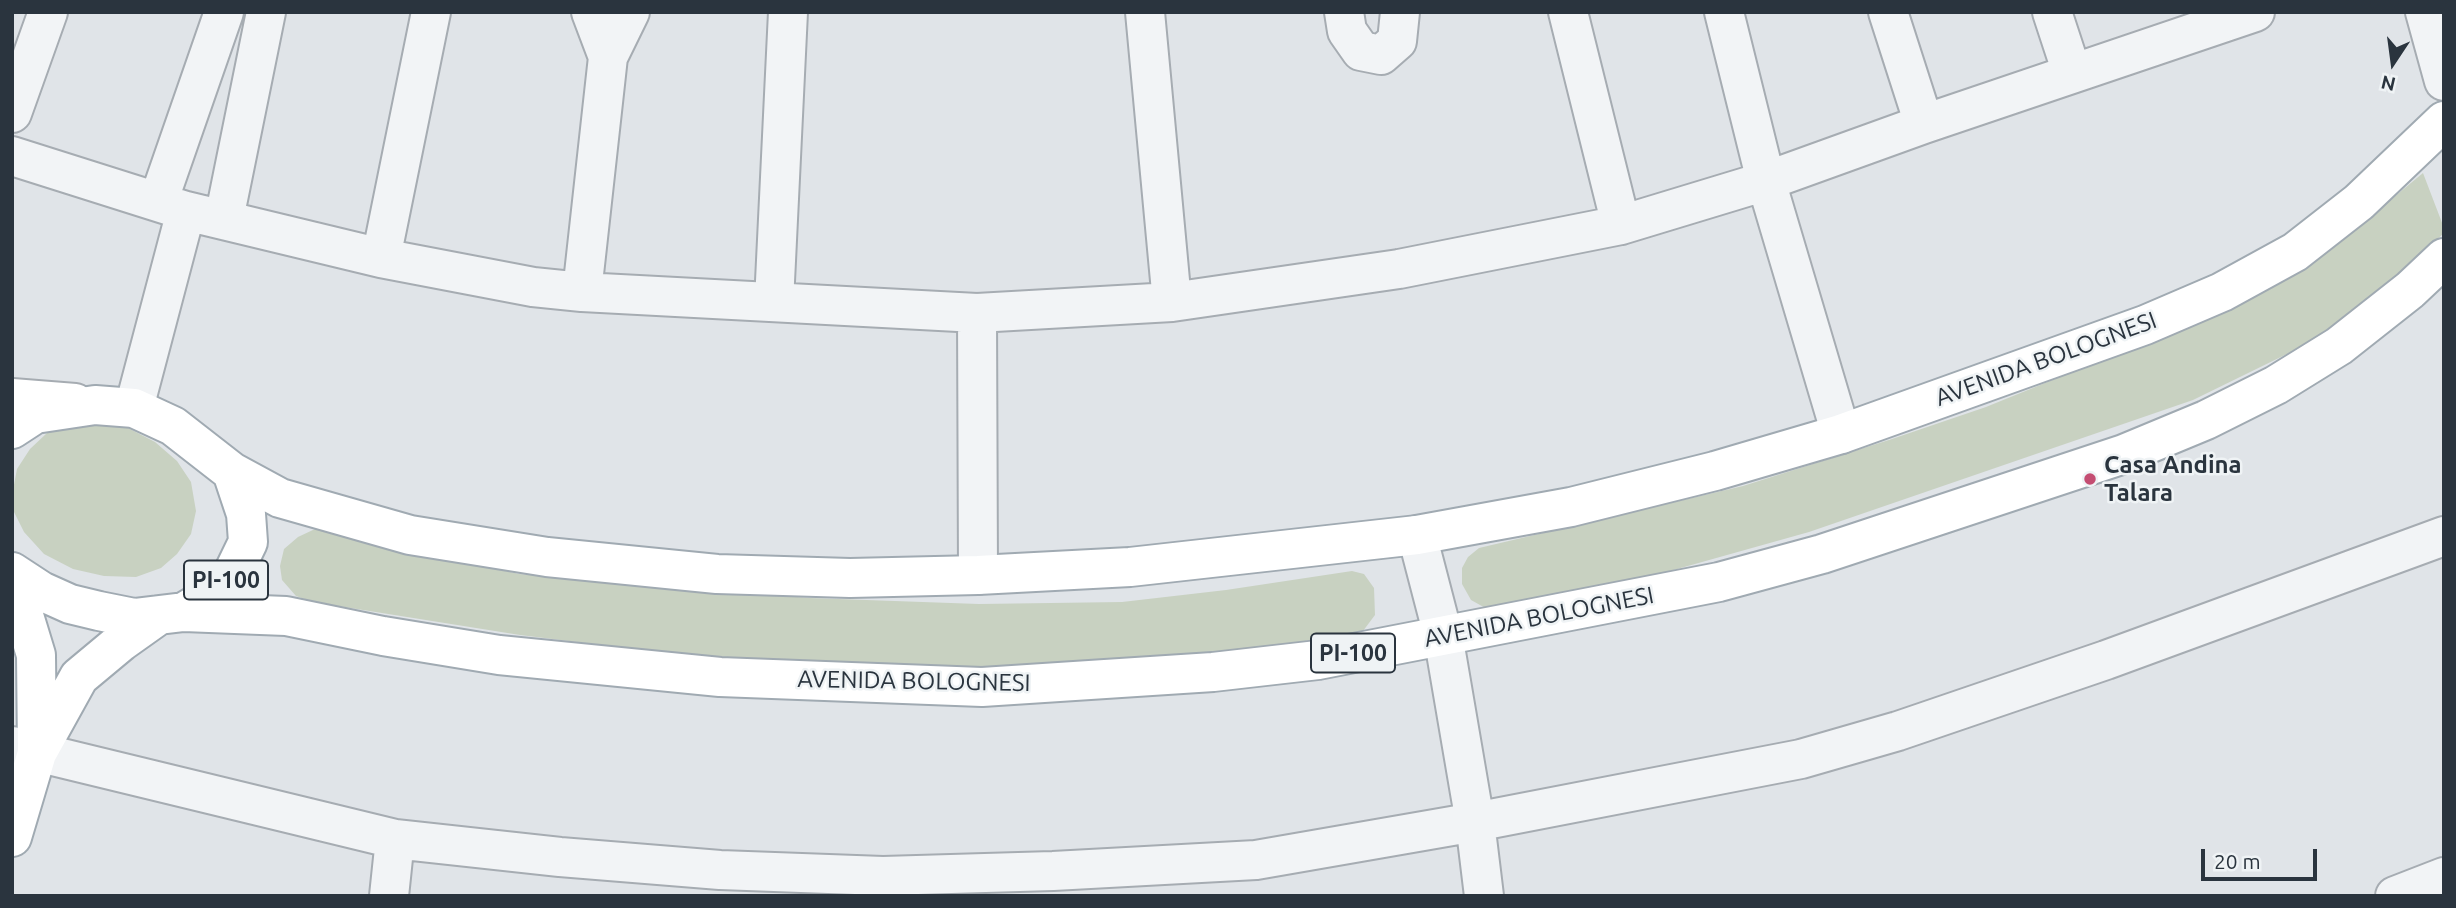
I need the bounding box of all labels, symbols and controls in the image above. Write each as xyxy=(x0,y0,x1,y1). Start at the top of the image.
north arrow xyxy=(2358,28,2428,98)
text: N xyxy=(2379,71,2398,96)
street label: AVENIDA BOLOGNESI xyxy=(1931,306,2161,412)
place label: Casa Andina Talara xyxy=(2104,451,2242,507)
marker: Casa Andina Talara xyxy=(2082,471,2098,487)
road number: PI-100 xyxy=(184,560,268,600)
street label: AVENIDA BOLOGNESI xyxy=(1422,581,1656,653)
road number: PI-100 xyxy=(1311,634,1395,673)
street label: AVENIDA BOLOGNESI xyxy=(797,665,1031,697)
scale bar xyxy=(2204,834,2320,878)
text: 20 m xyxy=(2214,849,2261,873)

